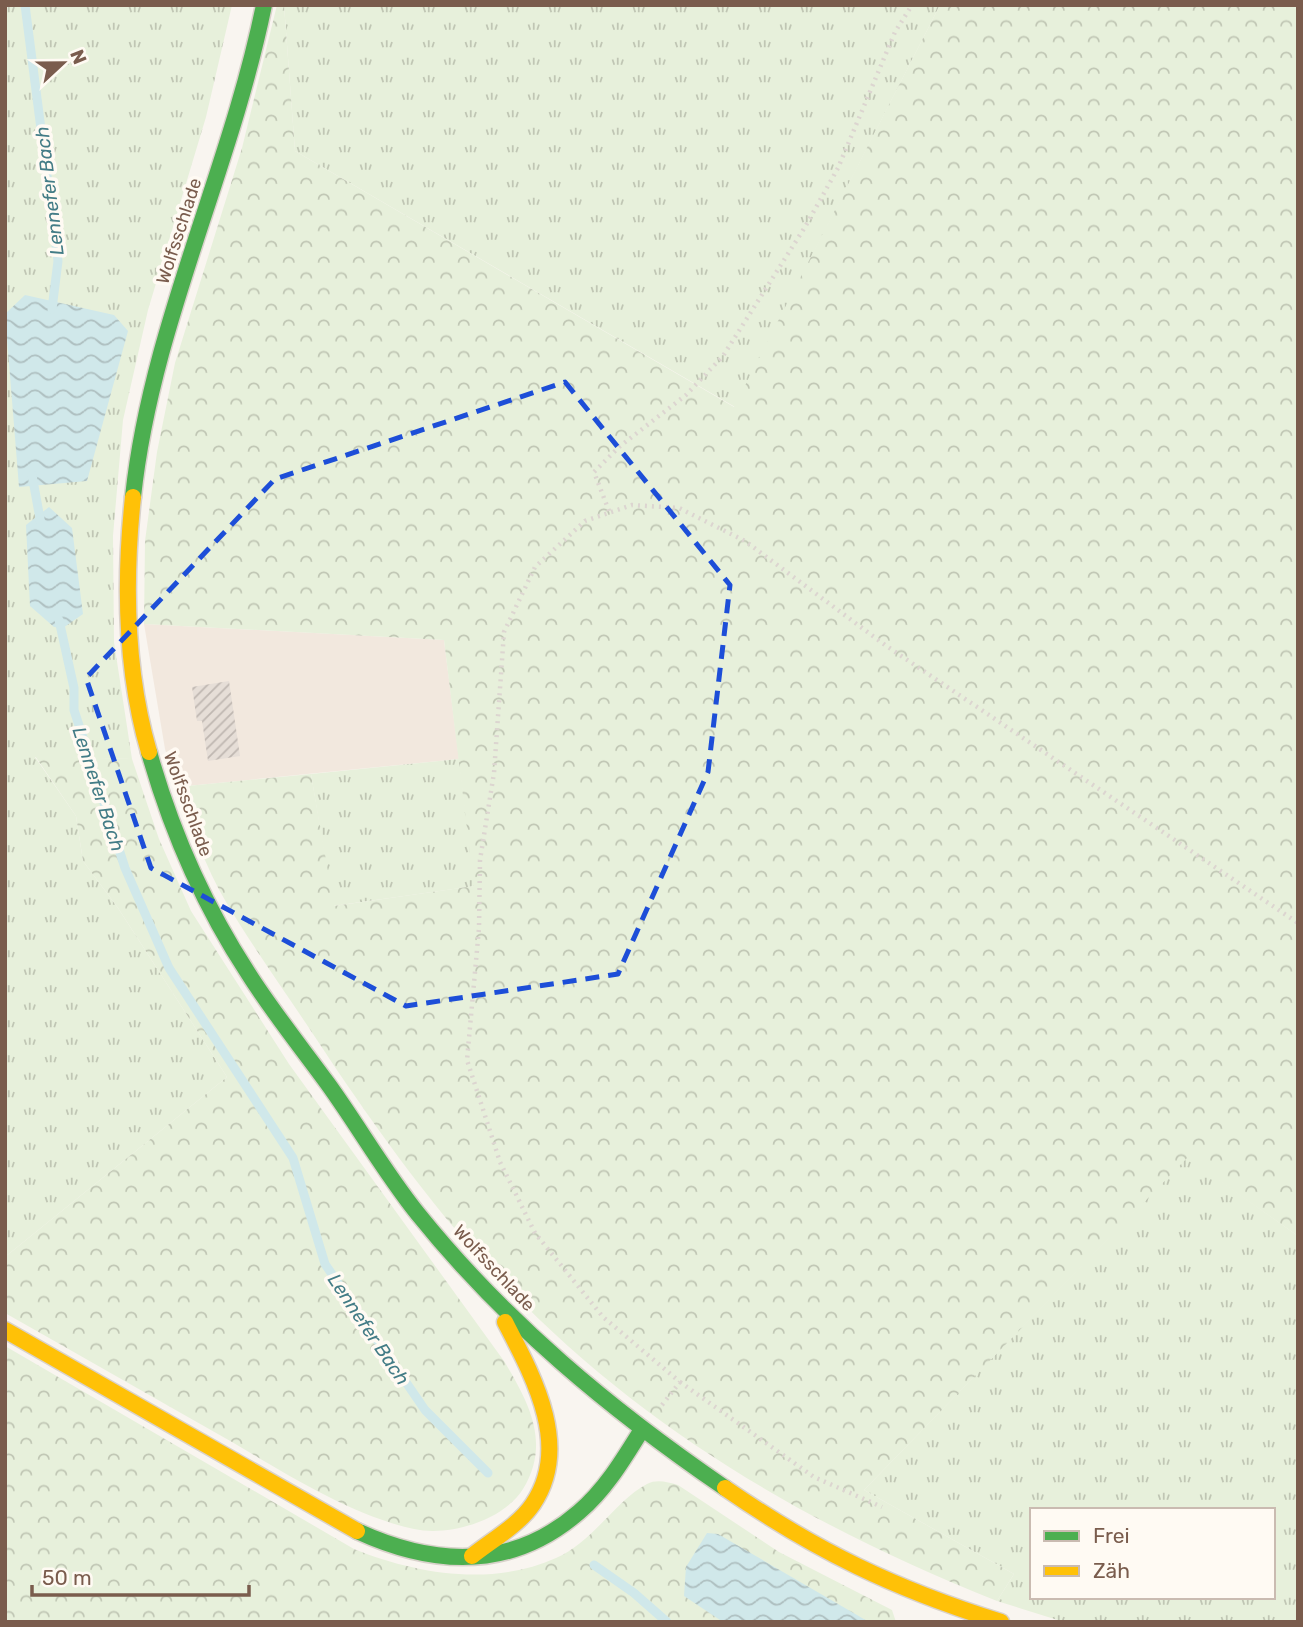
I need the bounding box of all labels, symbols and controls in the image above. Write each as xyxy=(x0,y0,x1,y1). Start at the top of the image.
north arrow xyxy=(28,28,98,98)
text: N xyxy=(65,46,92,67)
water label: Lennefer Bach xyxy=(30,125,69,257)
street label: Wolfsschlade xyxy=(152,175,206,287)
water label: Lennefer Bach xyxy=(68,724,129,854)
street label: Wolfsschlade xyxy=(159,749,217,859)
street label: Wolfsschlade xyxy=(448,1220,540,1316)
water label: Lennefer Bach xyxy=(323,1269,414,1389)
legend xyxy=(1030,1508,1275,1599)
text: Frei xyxy=(1093,1523,1130,1548)
scale bar xyxy=(32,1554,248,1598)
text: Zäh xyxy=(1093,1558,1130,1583)
text: 50 m xyxy=(42,1565,92,1590)

